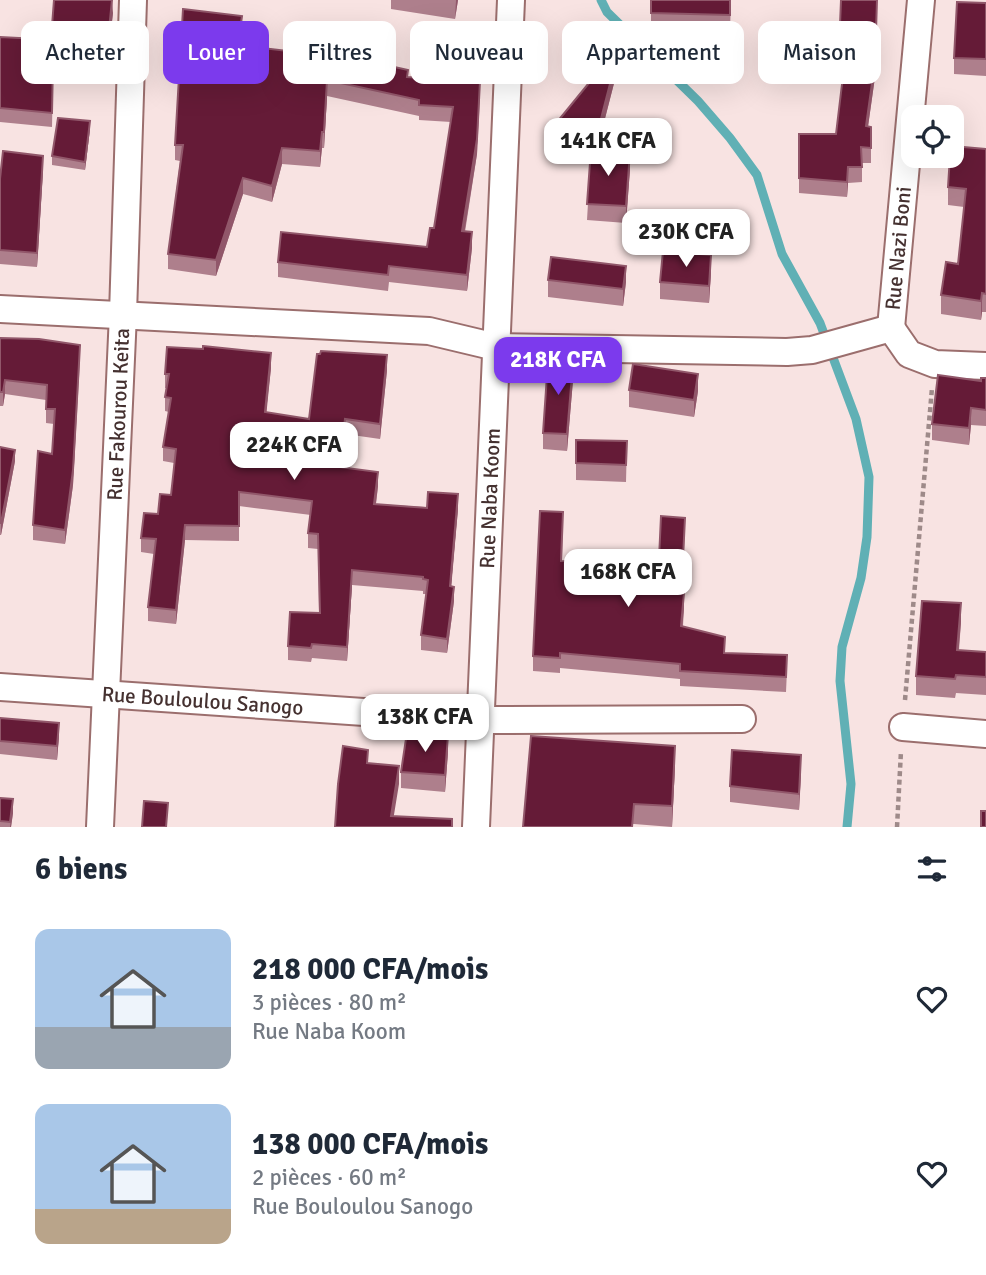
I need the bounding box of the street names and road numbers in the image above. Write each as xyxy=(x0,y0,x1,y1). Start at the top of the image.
street label: Rue Nazi Boni xyxy=(880,185,917,311)
street label: Rue Fakourou Keita xyxy=(102,327,135,501)
street label: Rue Naba Koom xyxy=(474,427,506,569)
street label: Rue Bouloulou Sanogo xyxy=(101,681,304,721)

